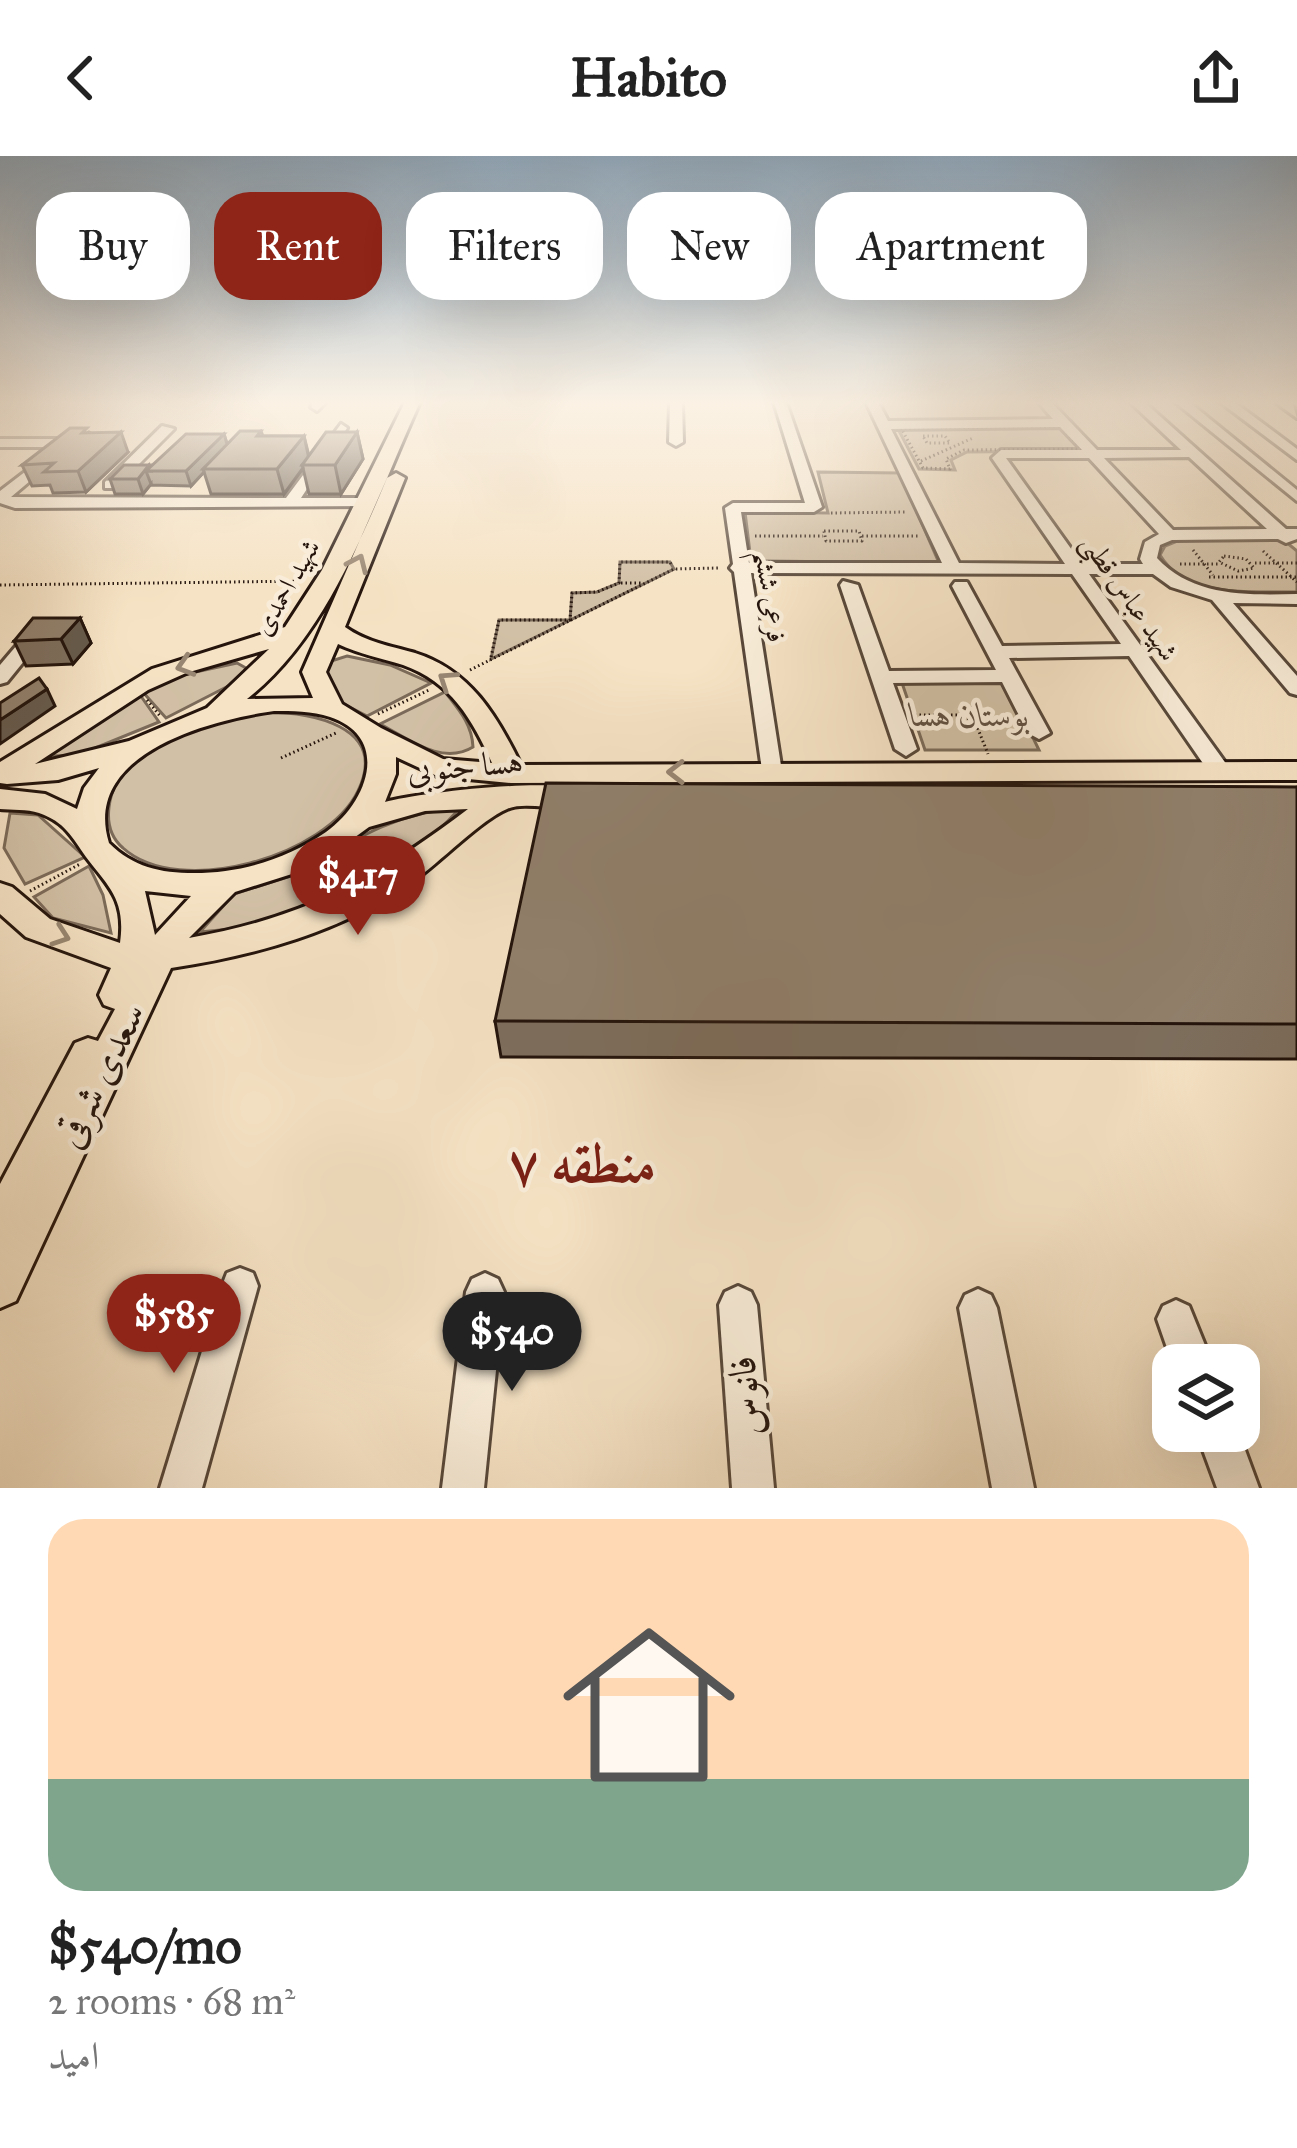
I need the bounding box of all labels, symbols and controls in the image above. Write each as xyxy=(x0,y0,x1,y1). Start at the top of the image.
icon: back xyxy=(48,45,114,111)
text: Habito xyxy=(570,45,727,111)
icon: share xyxy=(1183,45,1249,111)
chip: Buy xyxy=(36,192,190,300)
chip: Rent xyxy=(214,192,382,300)
chip: Filters xyxy=(406,192,603,300)
chip: New xyxy=(627,192,791,300)
chip: Apartment xyxy=(815,192,1087,300)
street label: شهید عباس قطبی xyxy=(1069,527,1186,670)
street label: شهید احمدی xyxy=(245,533,328,642)
street label: فرعی ششم xyxy=(737,548,794,646)
one-way arrow xyxy=(344,554,368,575)
one-way arrow xyxy=(175,652,196,677)
one-way arrow xyxy=(438,673,460,695)
park label: بوستان هسا xyxy=(907,695,1030,736)
street label: هسا جنوبی xyxy=(405,741,525,794)
one-way arrow xyxy=(666,759,684,785)
pin: $417 xyxy=(287,836,429,938)
text: $417 xyxy=(317,851,399,899)
one-way arrow xyxy=(49,922,70,946)
street label: سعدی شرقی xyxy=(44,994,158,1156)
district label: منطقه ۷ xyxy=(508,1131,656,1197)
pin: $585 xyxy=(103,1274,245,1376)
text: $585 xyxy=(134,1289,214,1337)
pin: $540 xyxy=(441,1292,583,1394)
text: $540 xyxy=(470,1307,554,1355)
map controls xyxy=(1152,1344,1260,1452)
button: layers xyxy=(1152,1344,1260,1452)
street label: فانوس xyxy=(718,1354,772,1438)
icon: home xyxy=(541,1597,757,1813)
text: $540/mo xyxy=(48,1915,242,1977)
text: 2 rooms · 68 m² xyxy=(48,1977,295,2025)
text: امید xyxy=(48,2032,100,2080)

